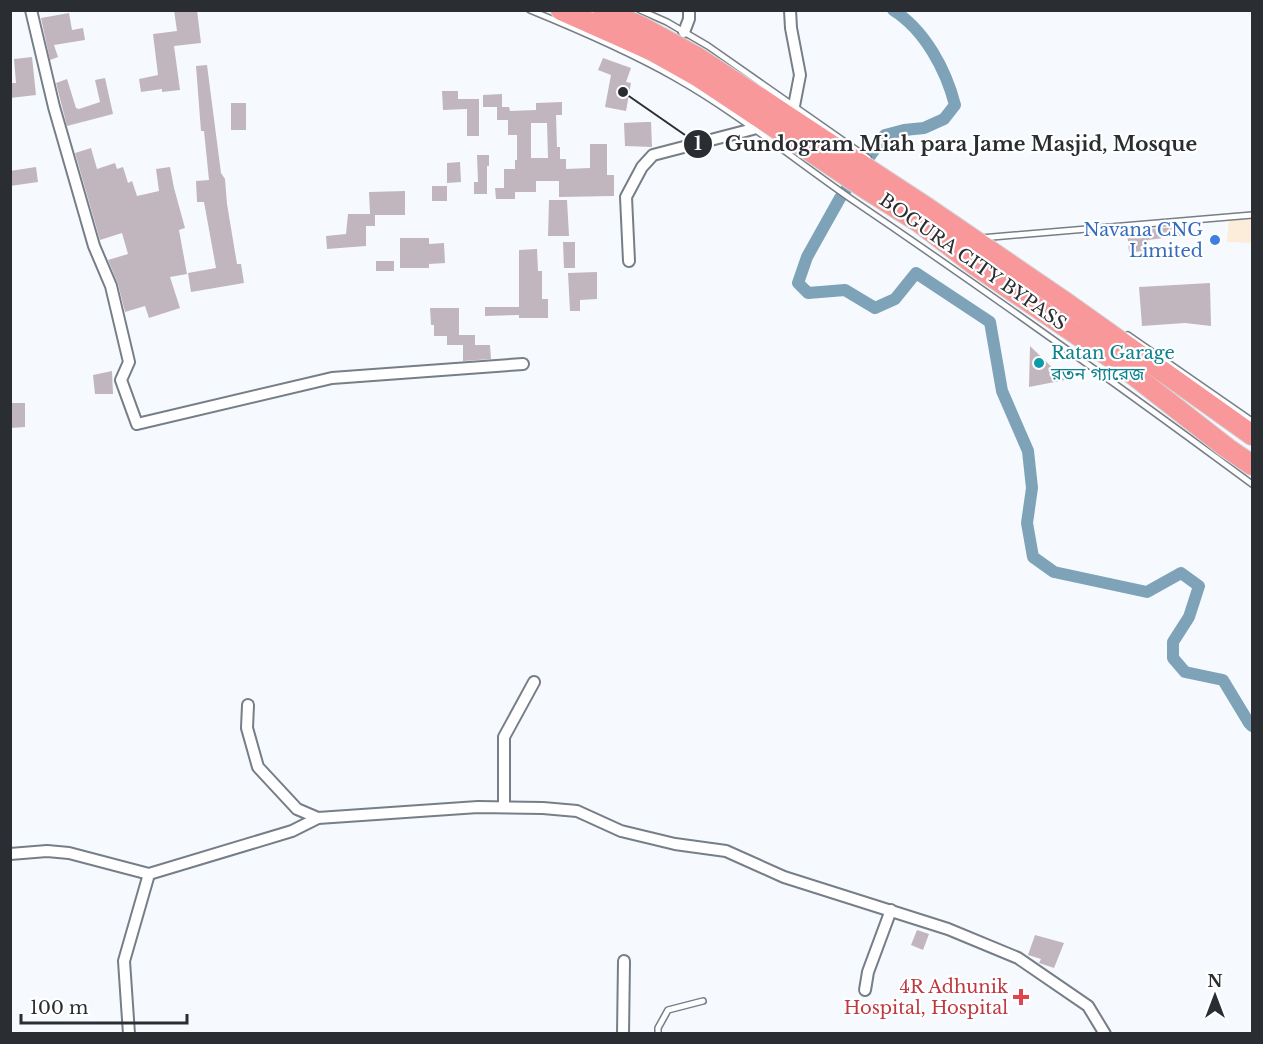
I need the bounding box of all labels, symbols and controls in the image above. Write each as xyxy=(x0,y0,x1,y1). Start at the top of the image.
callout: Gundogram Miah para Jame Masjid, Mosque xyxy=(683,125,1209,163)
text: Gundogram Miah para Jame Masjid, Mosque xyxy=(725,132,1197,156)
text: 1 xyxy=(694,133,702,155)
street label: BOGURA CITY BYPASS xyxy=(875,189,1071,335)
place label: Navana CNG Limited xyxy=(1084,219,1203,262)
marker: Navana CNG Limited xyxy=(1208,233,1222,247)
place label: Ratan Garage রতন গ্যারেজ xyxy=(1050,342,1175,385)
marker: Ratan Garage রতন গ্যারেজ xyxy=(1032,356,1046,370)
north arrow xyxy=(1185,966,1245,1026)
text: N xyxy=(1207,971,1223,991)
place label: 4R Adhunik Hospital, Hospital xyxy=(844,976,1008,1019)
scale bar xyxy=(21,987,188,1025)
marker: 4R Adhunik Hospital, Hospital xyxy=(1012,988,1030,1006)
text: 100 m xyxy=(30,997,88,1019)

